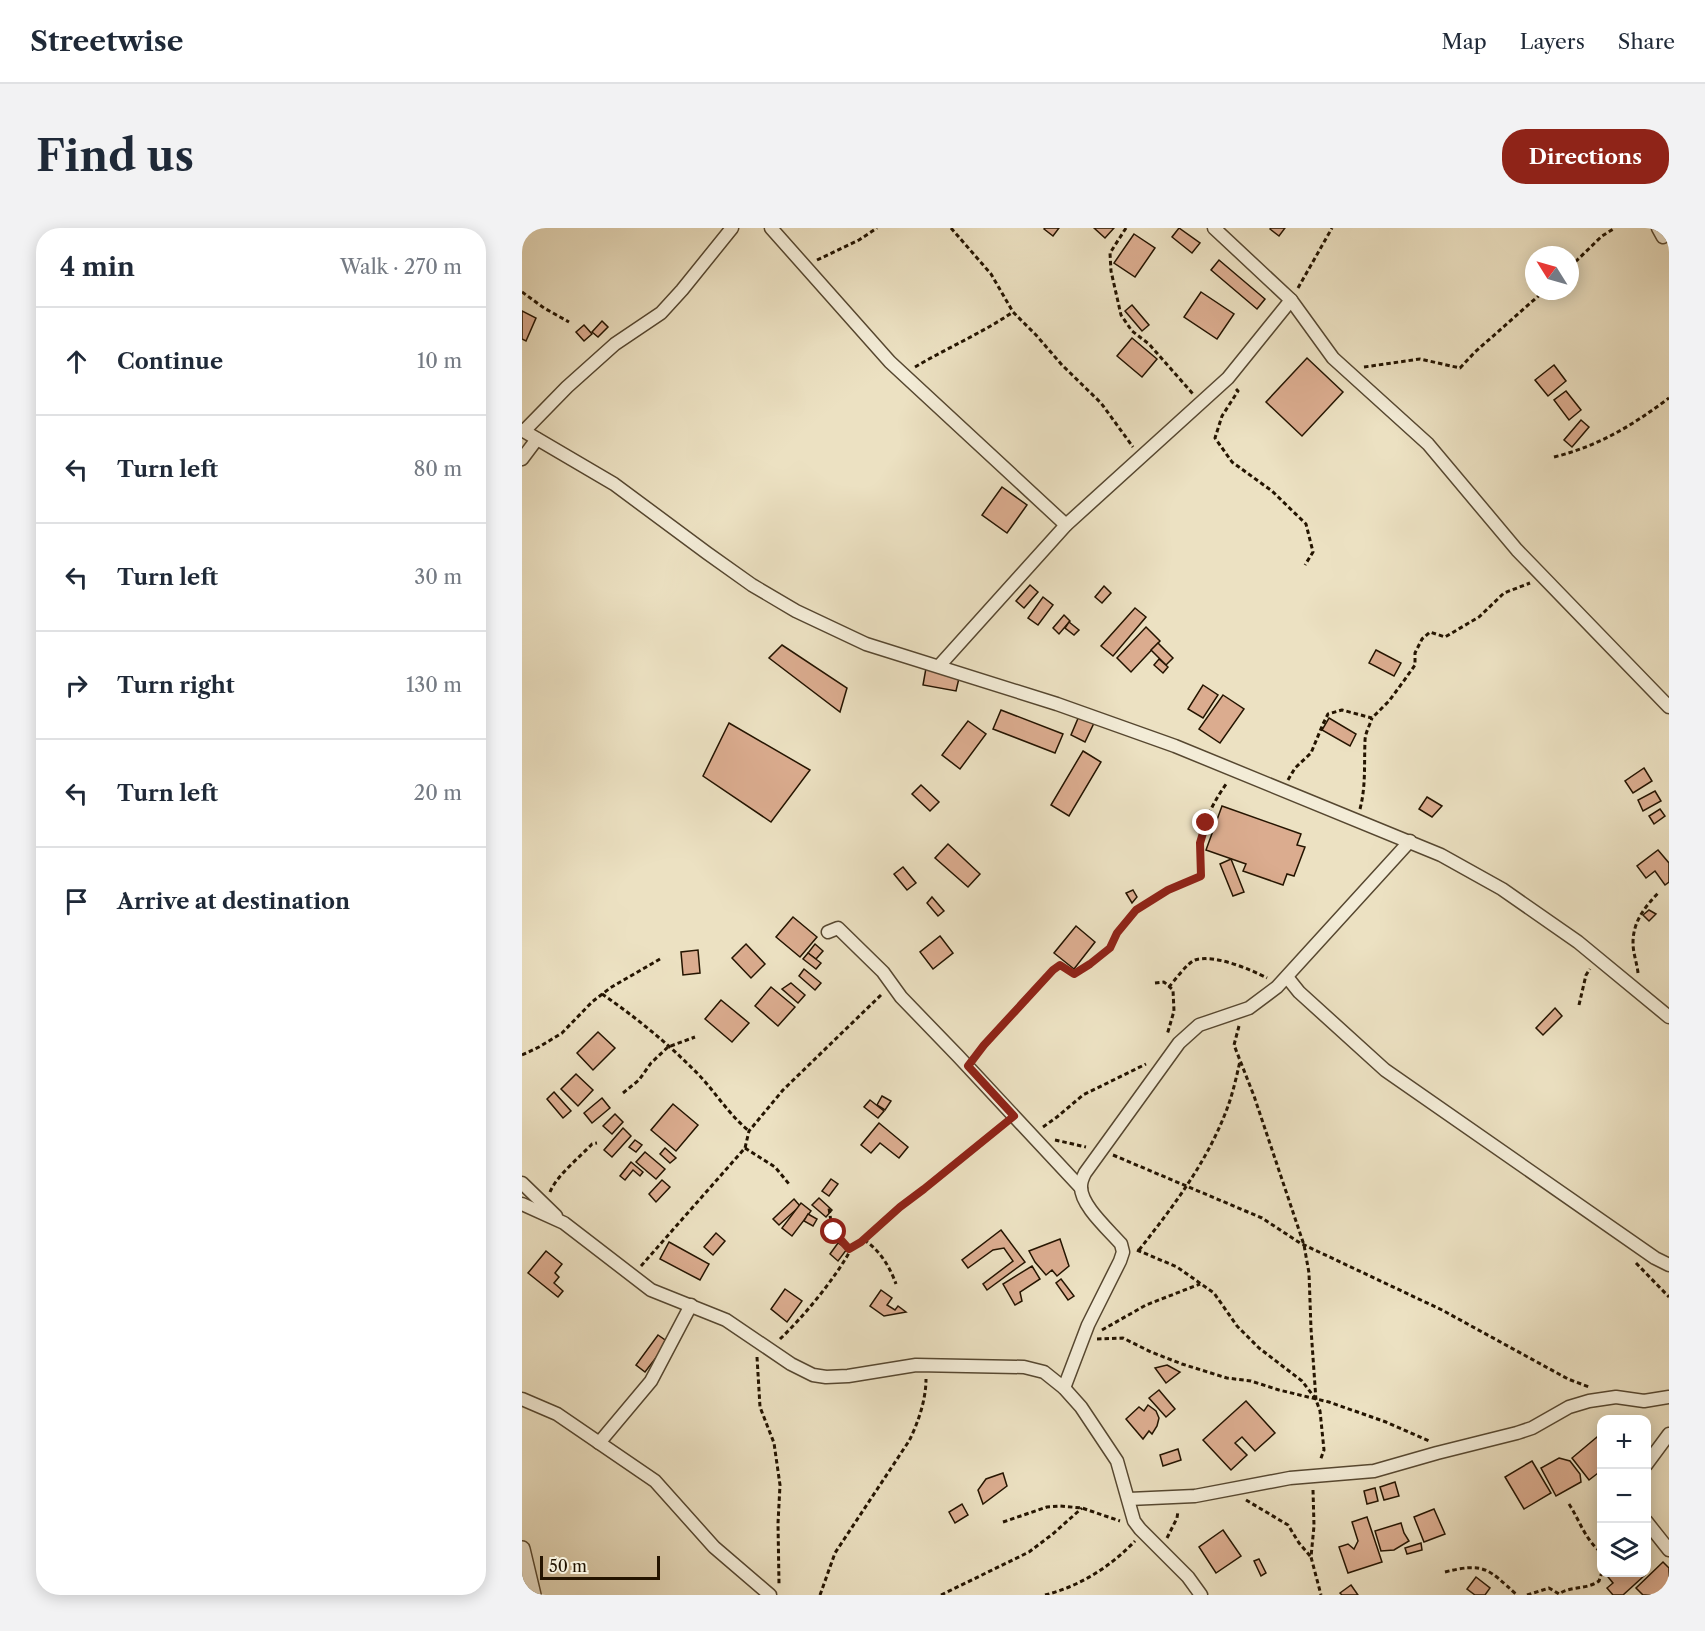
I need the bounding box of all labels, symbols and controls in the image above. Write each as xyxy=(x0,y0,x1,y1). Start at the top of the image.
text: Streetwise xyxy=(30,24,184,58)
text: Map xyxy=(1442,29,1487,54)
text: Layers xyxy=(1520,29,1585,54)
text: Share xyxy=(1618,29,1675,54)
button: Directions xyxy=(1502,129,1669,184)
text: Find us xyxy=(36,130,194,182)
north arrow xyxy=(1525,246,1579,300)
text: 4 min xyxy=(60,251,135,283)
text: Walk · 270 m xyxy=(340,255,462,279)
icon: ahead xyxy=(60,345,93,378)
text: Continue xyxy=(117,348,223,375)
text: 10 m xyxy=(417,349,462,373)
icon: left xyxy=(60,453,93,486)
text: Turn left xyxy=(117,456,218,483)
text: 80 m xyxy=(414,457,462,481)
icon: left xyxy=(60,561,93,594)
text: Turn left xyxy=(117,564,218,591)
text: 30 m xyxy=(414,565,462,589)
icon: right xyxy=(60,669,93,702)
text: Turn right xyxy=(117,672,235,699)
text: 130 m xyxy=(406,673,462,697)
icon: left xyxy=(60,777,93,810)
text: Turn left xyxy=(117,780,218,807)
text: 20 m xyxy=(414,781,462,805)
route end xyxy=(1192,809,1218,835)
icon: arrive xyxy=(60,885,93,918)
text: Arrive at destination xyxy=(117,888,350,915)
route start xyxy=(820,1218,846,1244)
map controls xyxy=(1597,1415,1651,1577)
button: + xyxy=(1597,1415,1651,1469)
button: − xyxy=(1597,1469,1651,1523)
button: layers xyxy=(1597,1523,1651,1577)
scale bar xyxy=(540,1553,660,1580)
text: 50 m xyxy=(549,1556,587,1576)

